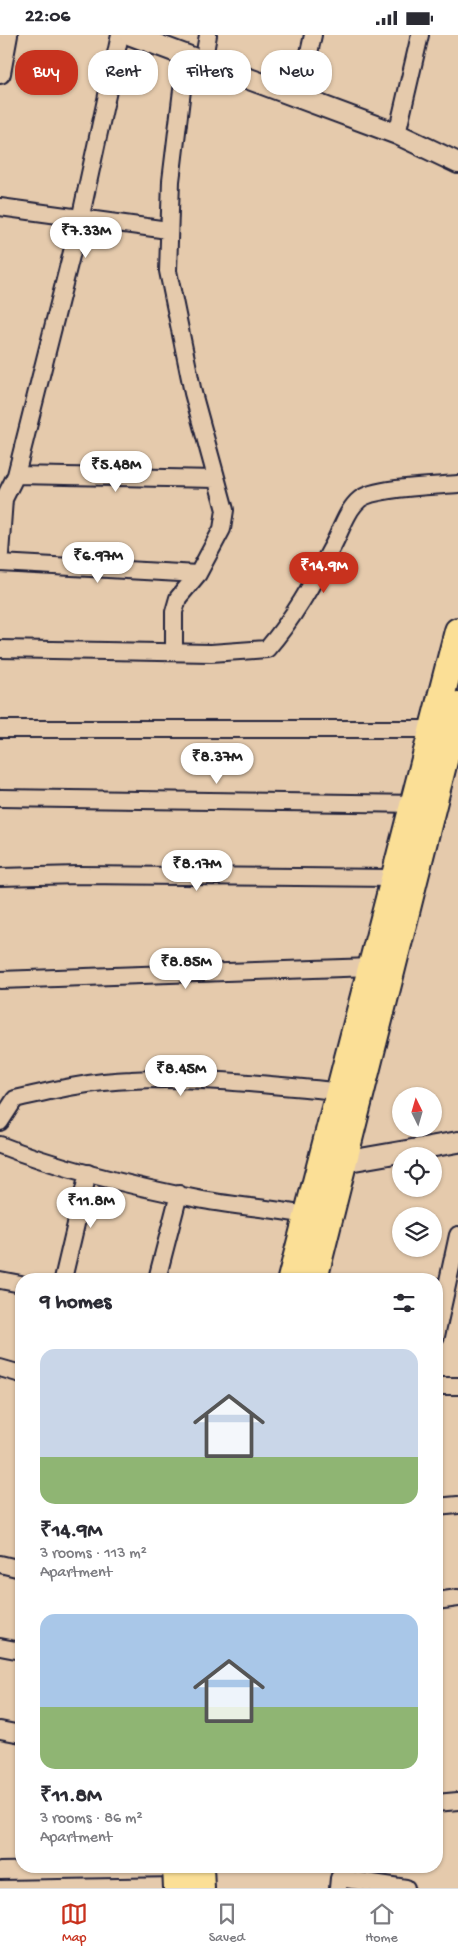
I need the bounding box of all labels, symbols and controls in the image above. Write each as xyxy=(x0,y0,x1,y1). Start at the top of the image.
text: 22:06 xyxy=(25,6,70,29)
chip: Buy xyxy=(15,50,78,95)
chip: Rent xyxy=(88,50,158,95)
chip: Filters xyxy=(168,50,251,95)
chip: New xyxy=(261,50,332,95)
pin: ₹7.33M xyxy=(45,217,127,259)
text: ₹7.33M xyxy=(61,223,111,242)
pin: ₹5.48M xyxy=(75,451,157,493)
text: ₹5.48M xyxy=(91,457,141,476)
pin: ₹6.97M xyxy=(57,541,139,584)
text: ₹6.97M xyxy=(73,548,123,567)
pin: ₹14.9M xyxy=(283,551,365,594)
text: ₹14.9M xyxy=(300,558,348,577)
pin: ₹8.37M xyxy=(176,743,258,785)
text: ₹8.37M xyxy=(192,749,242,768)
pin: ₹8.17M xyxy=(156,849,238,892)
text: ₹8.17M xyxy=(173,856,221,875)
pin: ₹8.85M xyxy=(145,947,227,990)
text: ₹8.85M xyxy=(160,954,212,973)
pin: ₹8.45M xyxy=(140,1055,222,1097)
text: ₹8.45M xyxy=(156,1061,206,1080)
north arrow xyxy=(392,1087,442,1137)
map controls xyxy=(392,1087,442,1257)
button: locate xyxy=(392,1147,442,1197)
pin: ₹11.8M xyxy=(50,1187,132,1229)
text: ₹11.8M xyxy=(68,1193,114,1212)
button: layers xyxy=(392,1207,442,1257)
icon: filters xyxy=(390,1289,418,1317)
text: 9 homes xyxy=(40,1291,111,1316)
icon: home xyxy=(184,1381,274,1471)
text: ₹14.9M xyxy=(40,1520,102,1545)
text: 3 rooms · 113 m² xyxy=(40,1545,147,1564)
text: Apartment xyxy=(40,1564,112,1583)
icon: home xyxy=(184,1646,274,1736)
text: ₹11.8M xyxy=(40,1785,102,1810)
text: 3 rooms · 86 m² xyxy=(40,1810,143,1829)
text: Apartment xyxy=(40,1829,112,1848)
tab: Map xyxy=(60,1900,88,1947)
tab: Saved xyxy=(209,1900,245,1947)
tab: Home xyxy=(365,1900,398,1947)

